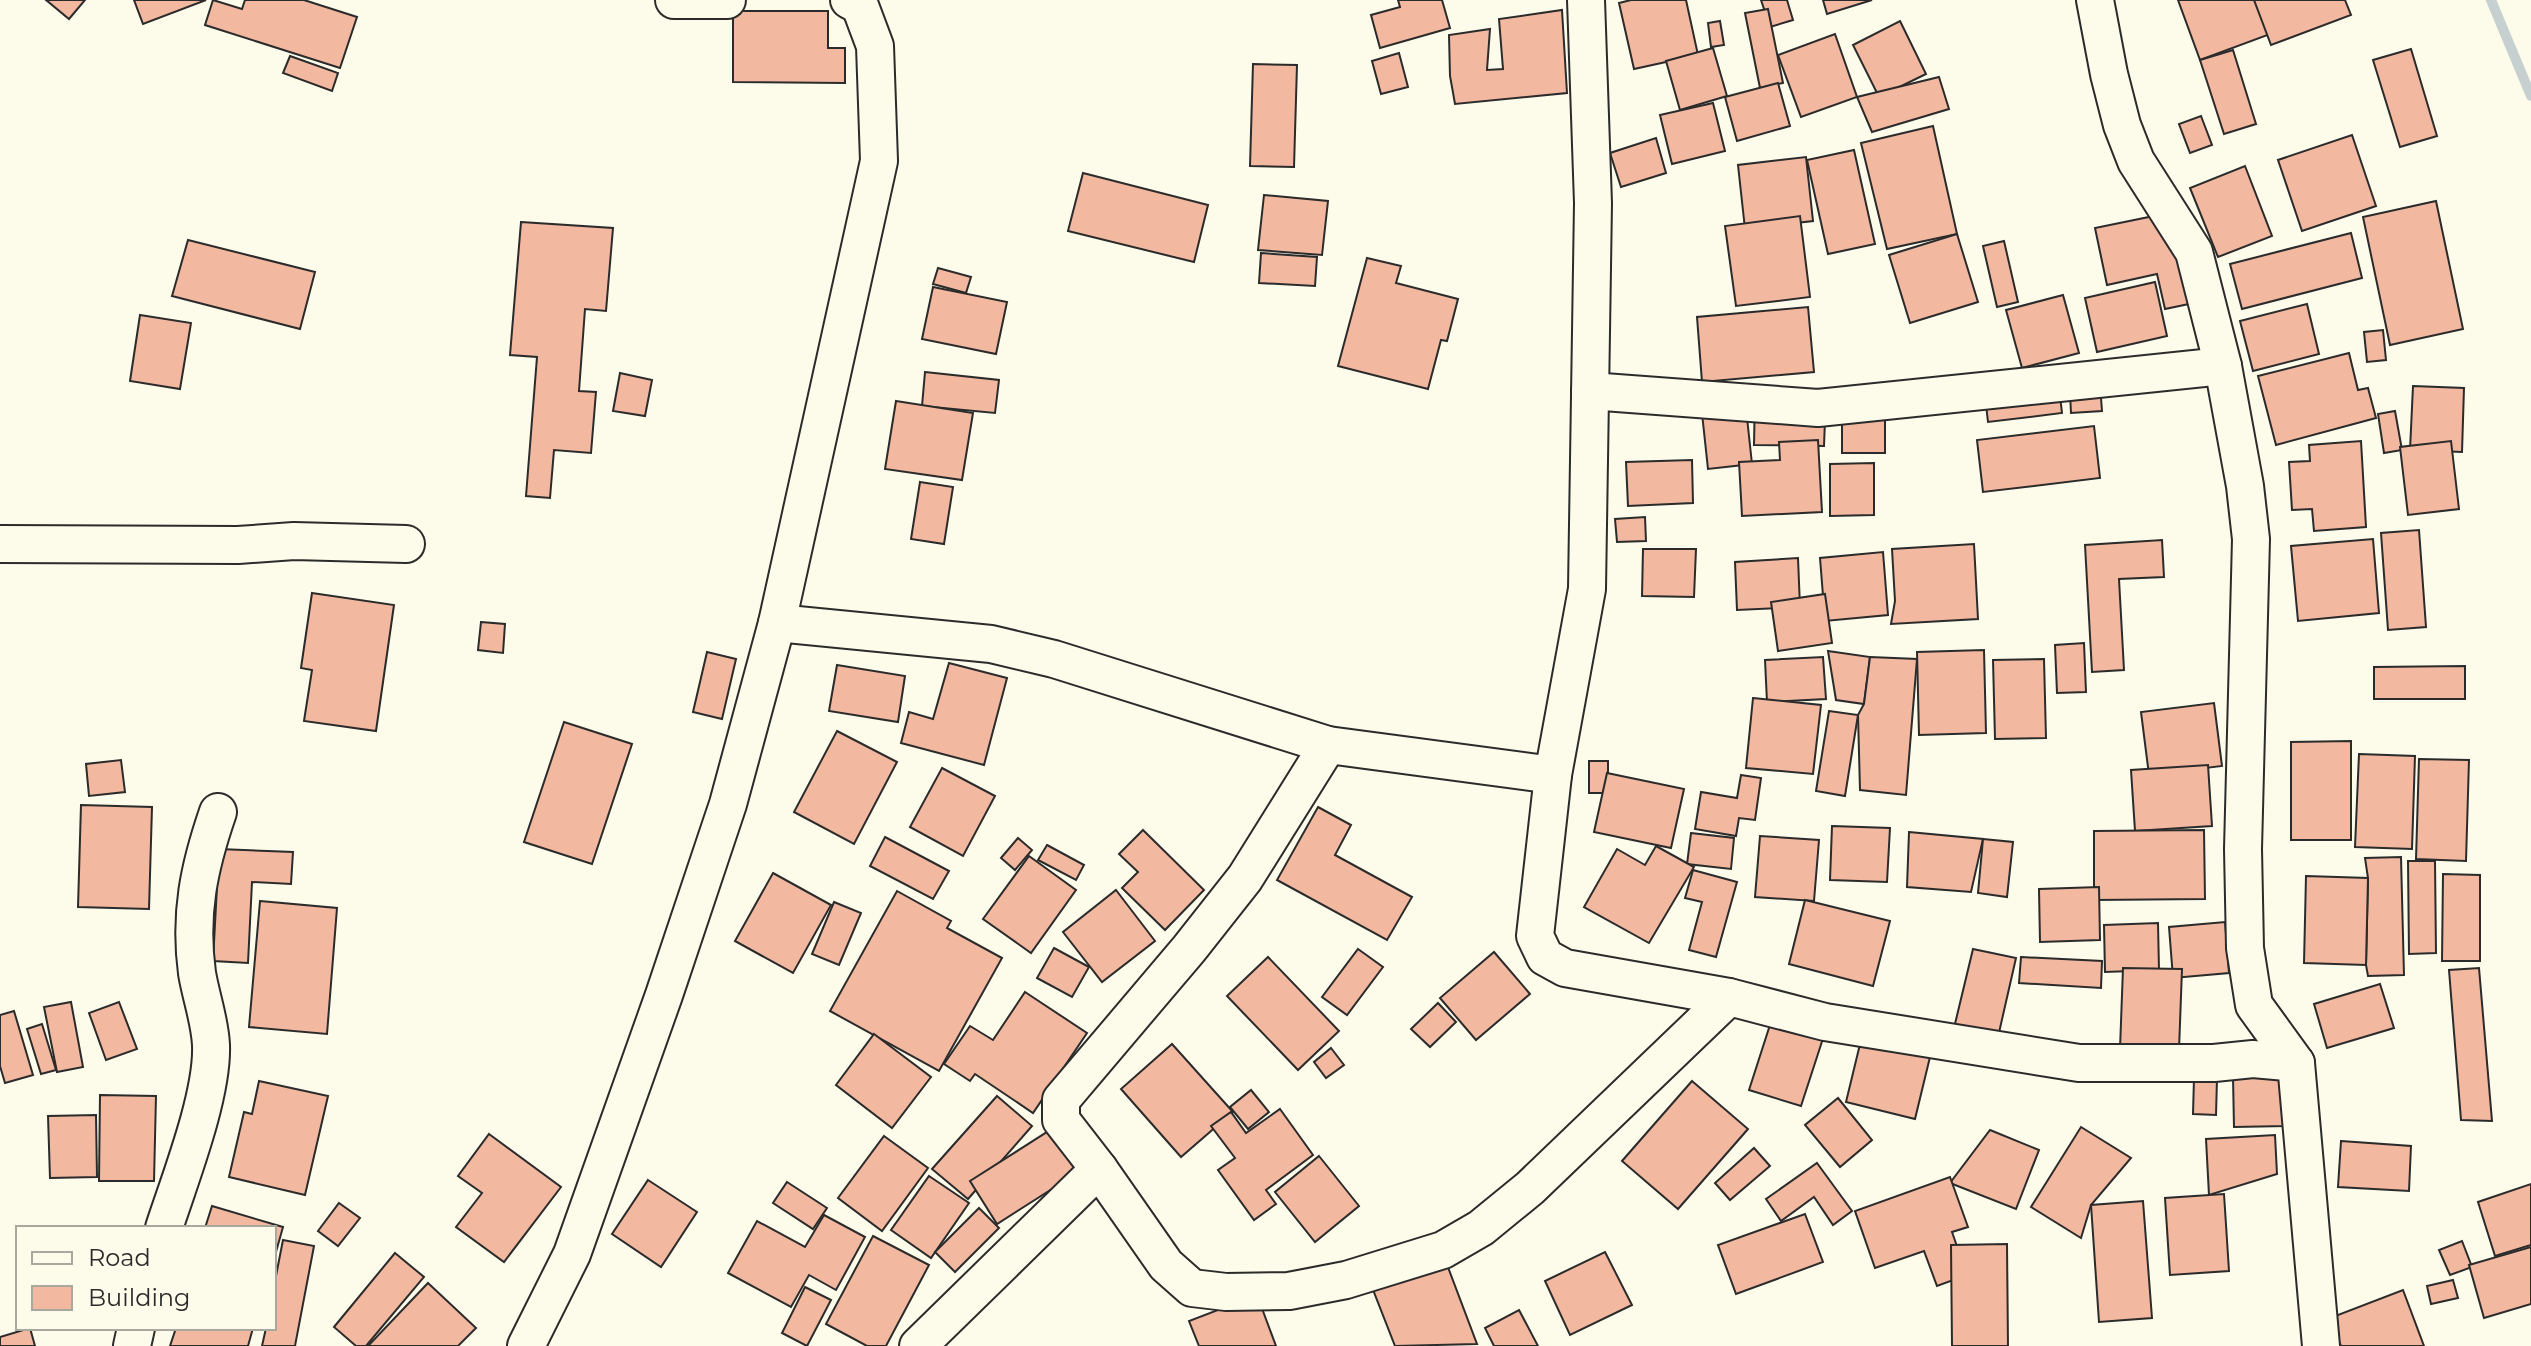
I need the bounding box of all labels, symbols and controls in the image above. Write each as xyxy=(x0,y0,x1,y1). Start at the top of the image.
legend xyxy=(16,1226,276,1330)
text: Road xyxy=(88,1243,151,1272)
text: Building xyxy=(88,1283,191,1312)

